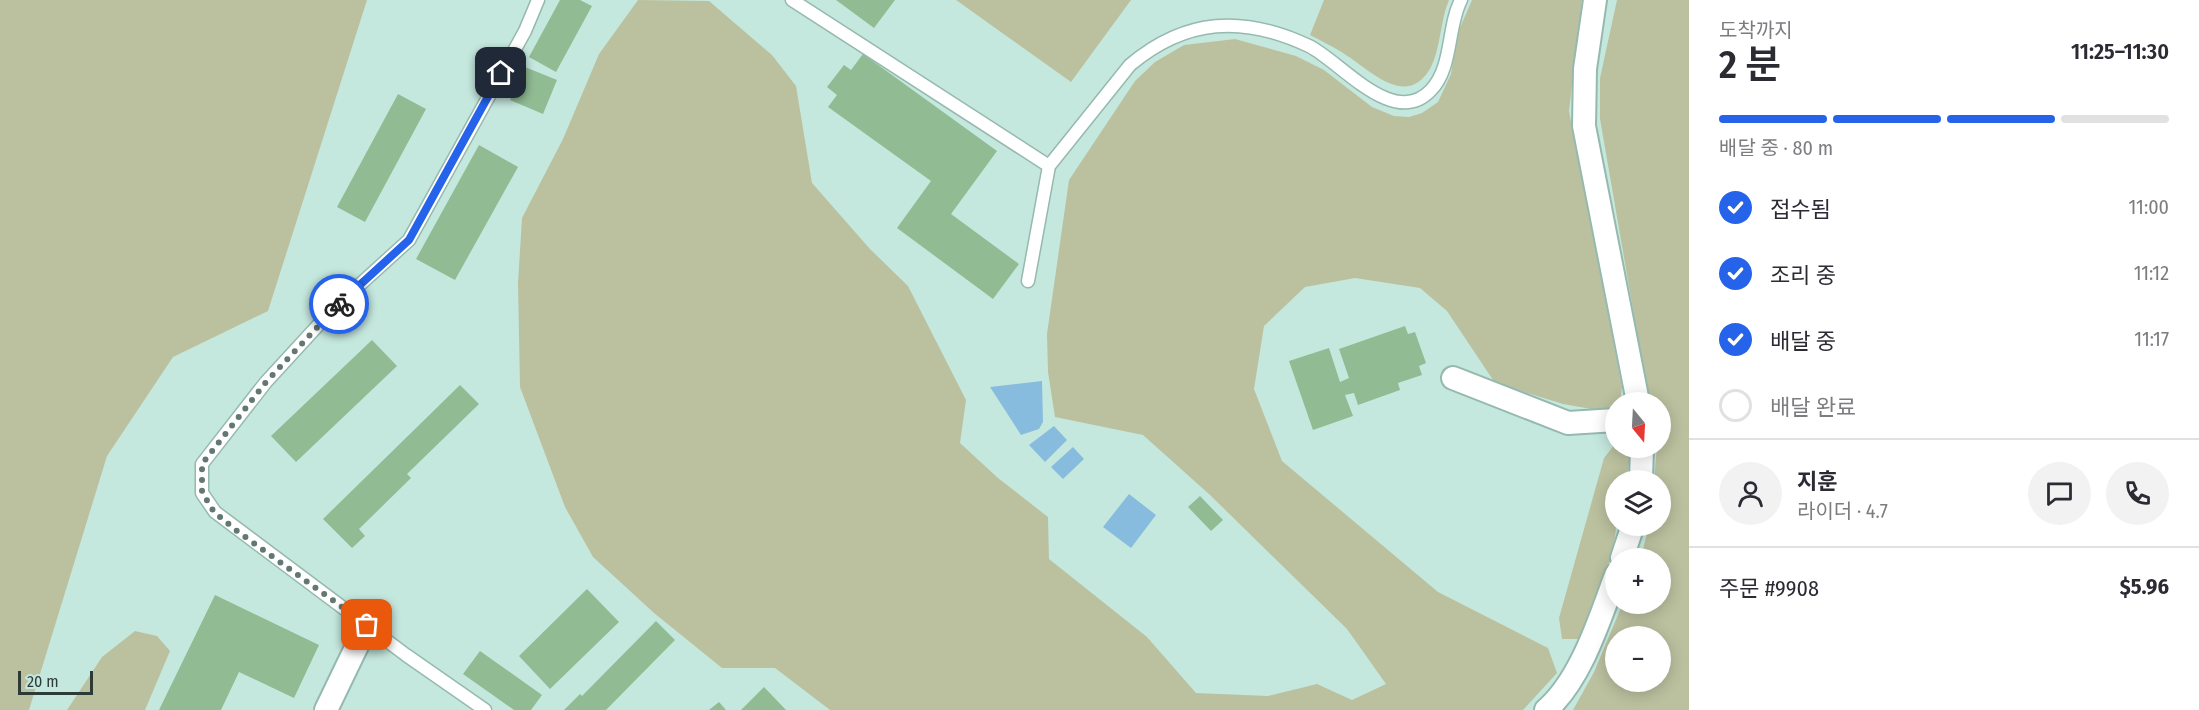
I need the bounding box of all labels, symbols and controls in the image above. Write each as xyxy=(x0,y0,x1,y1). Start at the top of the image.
text: 도착까지 xyxy=(1719,18,1793,42)
text: 11:25–11:30 xyxy=(2071,38,2169,65)
text: 2 분 xyxy=(1719,42,1781,88)
pin xyxy=(475,47,526,98)
icon: home xyxy=(484,56,517,89)
text: 배달 중 · 80 m xyxy=(1719,136,1833,160)
icon: check xyxy=(1719,191,1752,224)
text: 11:00 xyxy=(2129,195,2169,219)
text: 접수됨 xyxy=(1770,196,1831,223)
icon: check xyxy=(1719,257,1752,290)
text: 11:12 xyxy=(2134,261,2169,285)
text: 조리 중 xyxy=(1770,262,1836,289)
courier xyxy=(309,274,369,334)
icon: bike xyxy=(323,288,356,321)
icon: check xyxy=(1719,323,1752,356)
text: 11:17 xyxy=(2134,327,2169,351)
text: 배달 중 xyxy=(1770,328,1836,355)
north arrow xyxy=(1605,392,1671,458)
map controls xyxy=(1605,392,1671,692)
text: 배달 완료 xyxy=(1770,394,1856,421)
button: person xyxy=(1719,462,1782,525)
button: chat xyxy=(2028,462,2091,525)
button: phone xyxy=(2106,462,2169,525)
text: 지훈 xyxy=(1797,468,1837,495)
button: layers xyxy=(1605,470,1671,536)
text: 라이더 · 4.7 xyxy=(1797,499,1888,523)
button: + xyxy=(1605,548,1671,614)
text: $5.96 xyxy=(2120,573,2169,600)
text: 주문 #9908 xyxy=(1719,575,1819,602)
pin xyxy=(341,599,392,650)
icon: bag xyxy=(350,608,383,641)
button: − xyxy=(1605,626,1671,692)
scale bar xyxy=(18,668,93,696)
text: 20 m xyxy=(27,672,58,691)

